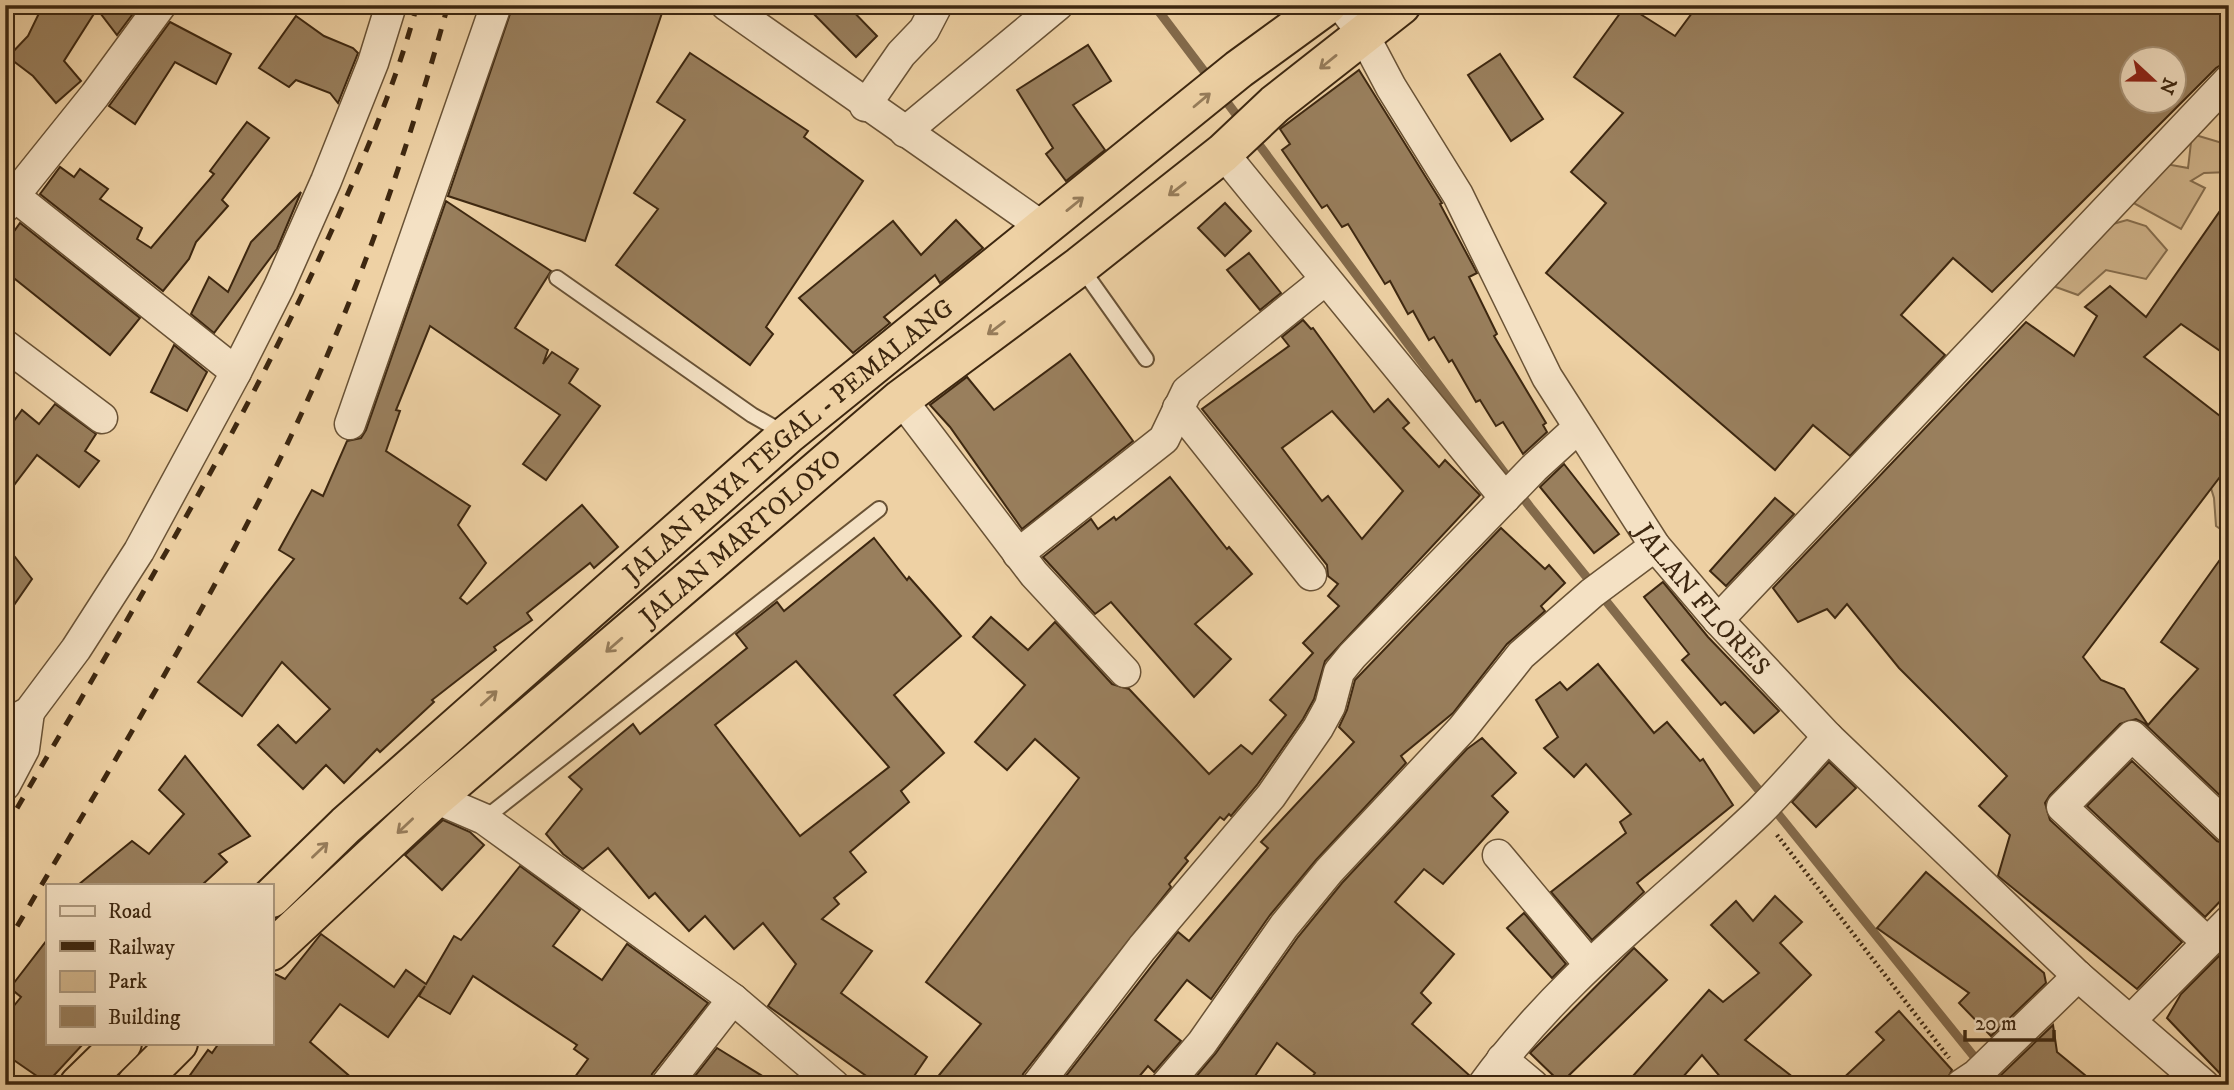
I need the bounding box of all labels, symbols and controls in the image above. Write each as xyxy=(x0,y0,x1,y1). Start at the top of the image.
north arrow xyxy=(2118,46,2188,116)
one-way arrow xyxy=(1319,54,1337,70)
text: N xyxy=(2154,74,2181,98)
one-way arrow xyxy=(1193,92,1211,108)
one-way arrow xyxy=(1168,182,1187,197)
one-way arrow xyxy=(1065,196,1083,212)
street label: JALAN RAYA TEGAL - PEMALANG xyxy=(615,292,961,591)
one-way arrow xyxy=(987,320,1006,335)
street label: JALAN MARTOLOYO xyxy=(632,442,849,635)
street label: JALAN FLORES xyxy=(1626,516,1777,683)
one-way arrow xyxy=(605,637,623,653)
one-way arrow xyxy=(480,690,498,706)
one-way arrow xyxy=(396,818,414,834)
one-way arrow xyxy=(311,842,328,859)
legend xyxy=(46,884,273,1044)
text: Road xyxy=(108,899,152,925)
text: Railway xyxy=(108,935,176,961)
text: Park xyxy=(108,969,148,995)
scale bar xyxy=(1965,999,2054,1043)
text: Building xyxy=(108,1005,181,1031)
text: 20 m xyxy=(1975,1011,2017,1037)

